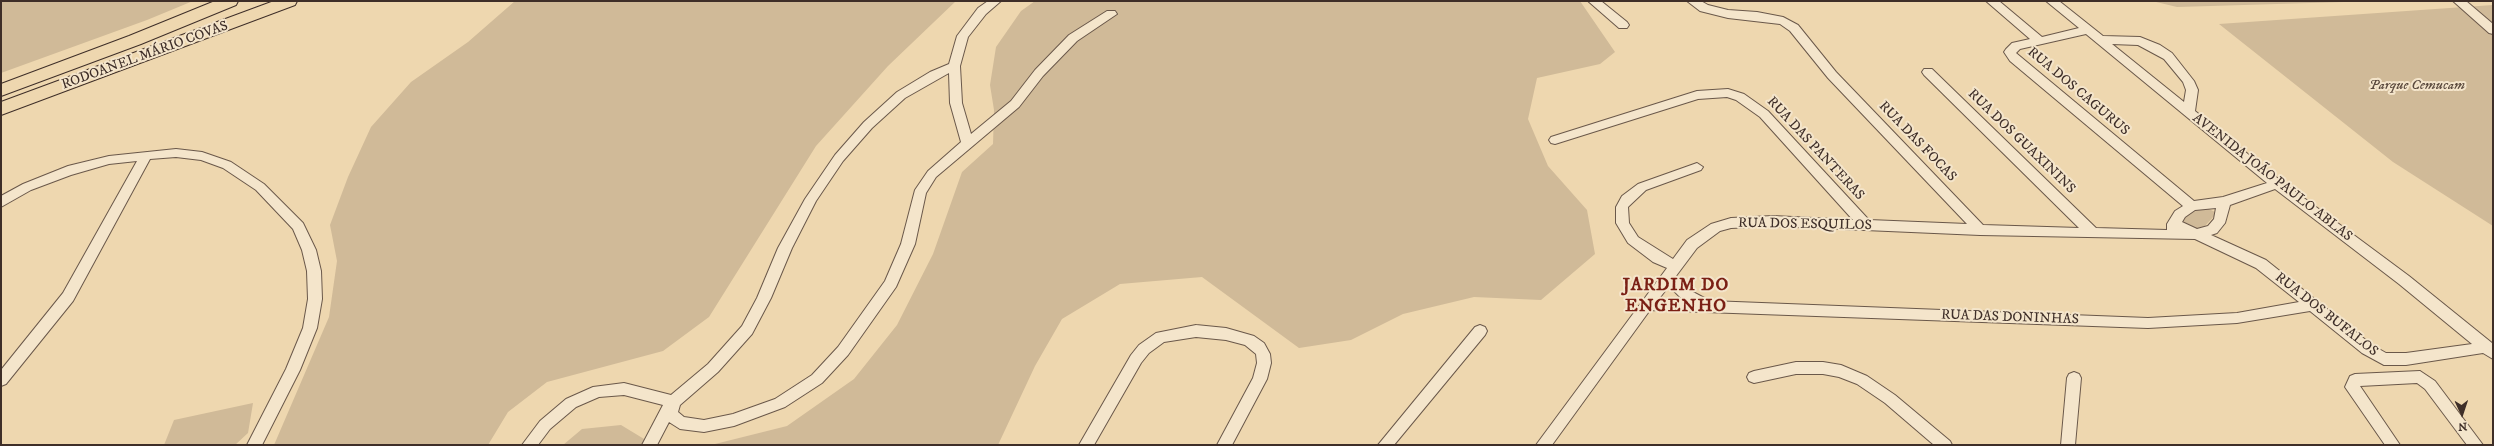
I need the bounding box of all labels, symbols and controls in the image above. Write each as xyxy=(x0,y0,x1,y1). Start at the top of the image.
street label: RODOANEL MÁRIO COVAS xyxy=(60,18,230,94)
street label: RUA DOS CAGURUS xyxy=(2024,44,2132,140)
park label: Parque Cemucam xyxy=(2369,78,2465,94)
street label: RUA DOS GUAXININS xyxy=(1964,86,2078,198)
street label: RUA DAS PANTERAS xyxy=(1763,94,1867,204)
street label: RUA DAS FOCAS xyxy=(1874,98,1960,186)
street label: AVENIDA JOÃO PAULO ABLAS xyxy=(2189,110,2355,246)
street label: RUA DOS ESQUILOS xyxy=(1738,215,1872,235)
street label: RUA DOS BUFALOS xyxy=(2271,270,2381,360)
district label: JARDIM DO ENGENHO xyxy=(1623,275,1729,318)
street label: RUA DAS DONINHAS xyxy=(1941,307,2079,329)
north arrow xyxy=(2442,394,2482,434)
text: N xyxy=(2458,419,2468,433)

